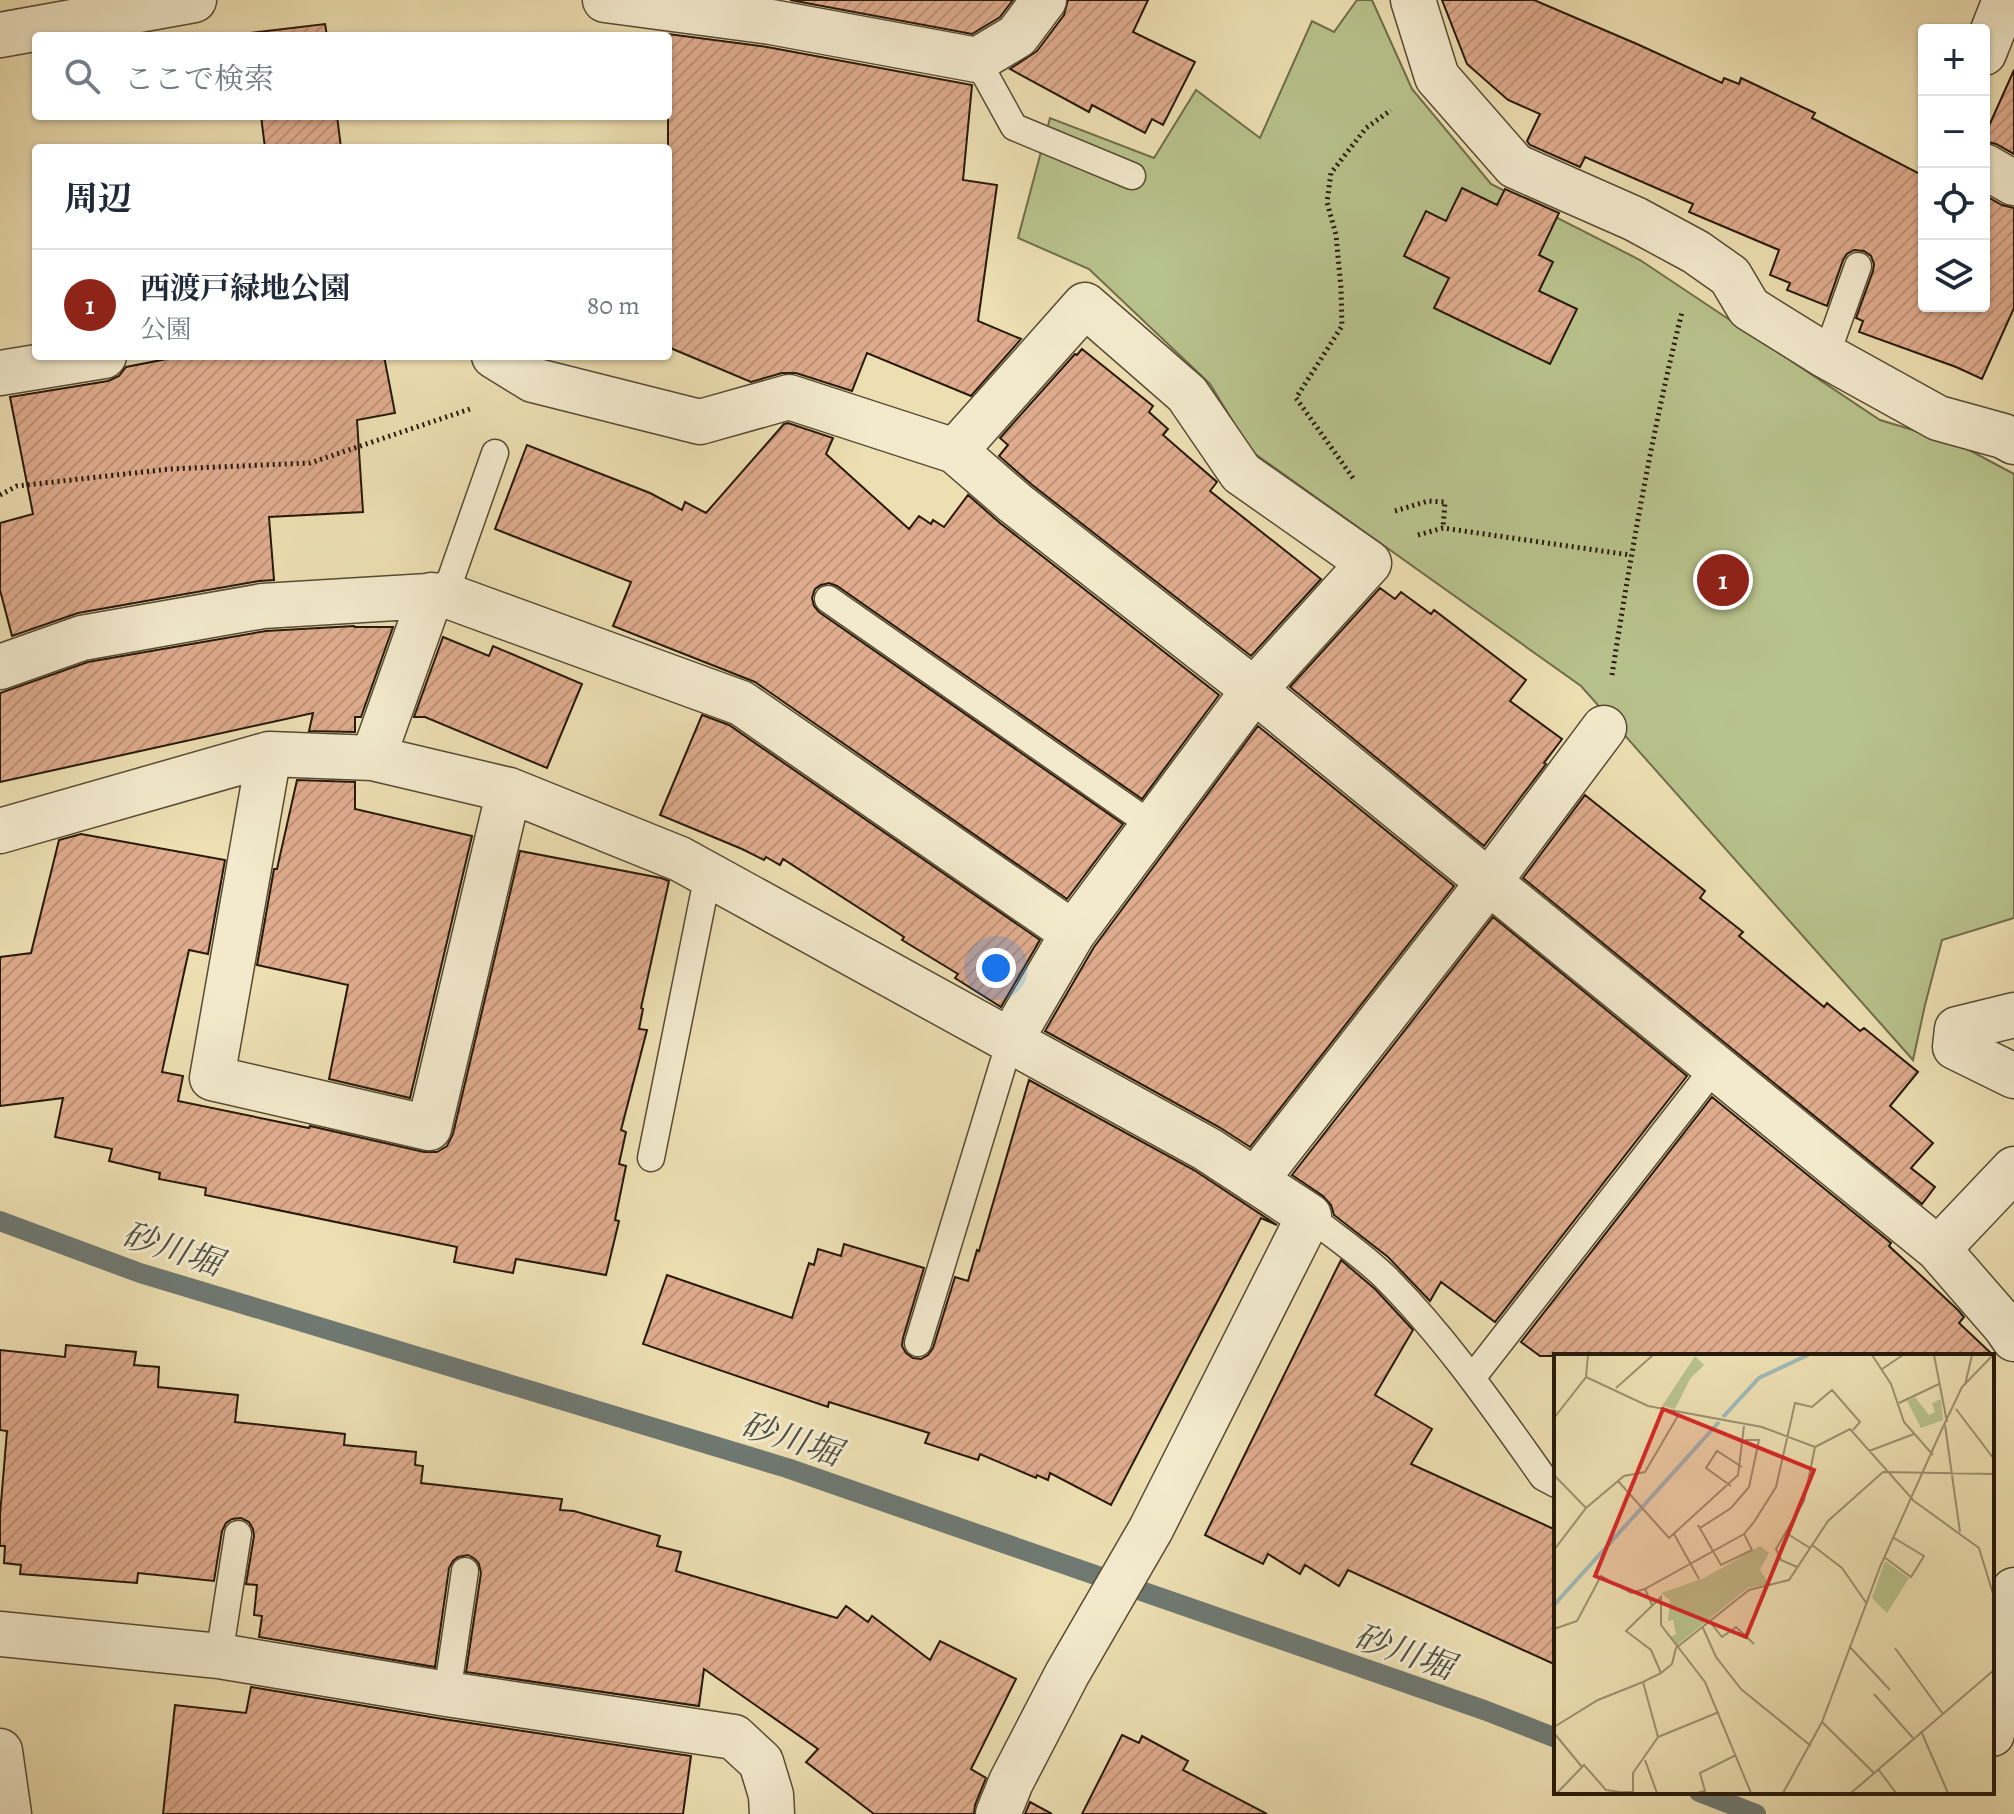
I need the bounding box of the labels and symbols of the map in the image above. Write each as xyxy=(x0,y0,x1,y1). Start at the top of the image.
pin: 1 xyxy=(1697,550,1749,610)
your location xyxy=(976,948,1016,988)
water label: 砂川堀 xyxy=(116,1210,232,1288)
inset map xyxy=(1554,1354,1994,1794)
water label: 砂川堀 xyxy=(735,1400,851,1478)
water label: 砂川堀 xyxy=(1348,1613,1464,1692)

